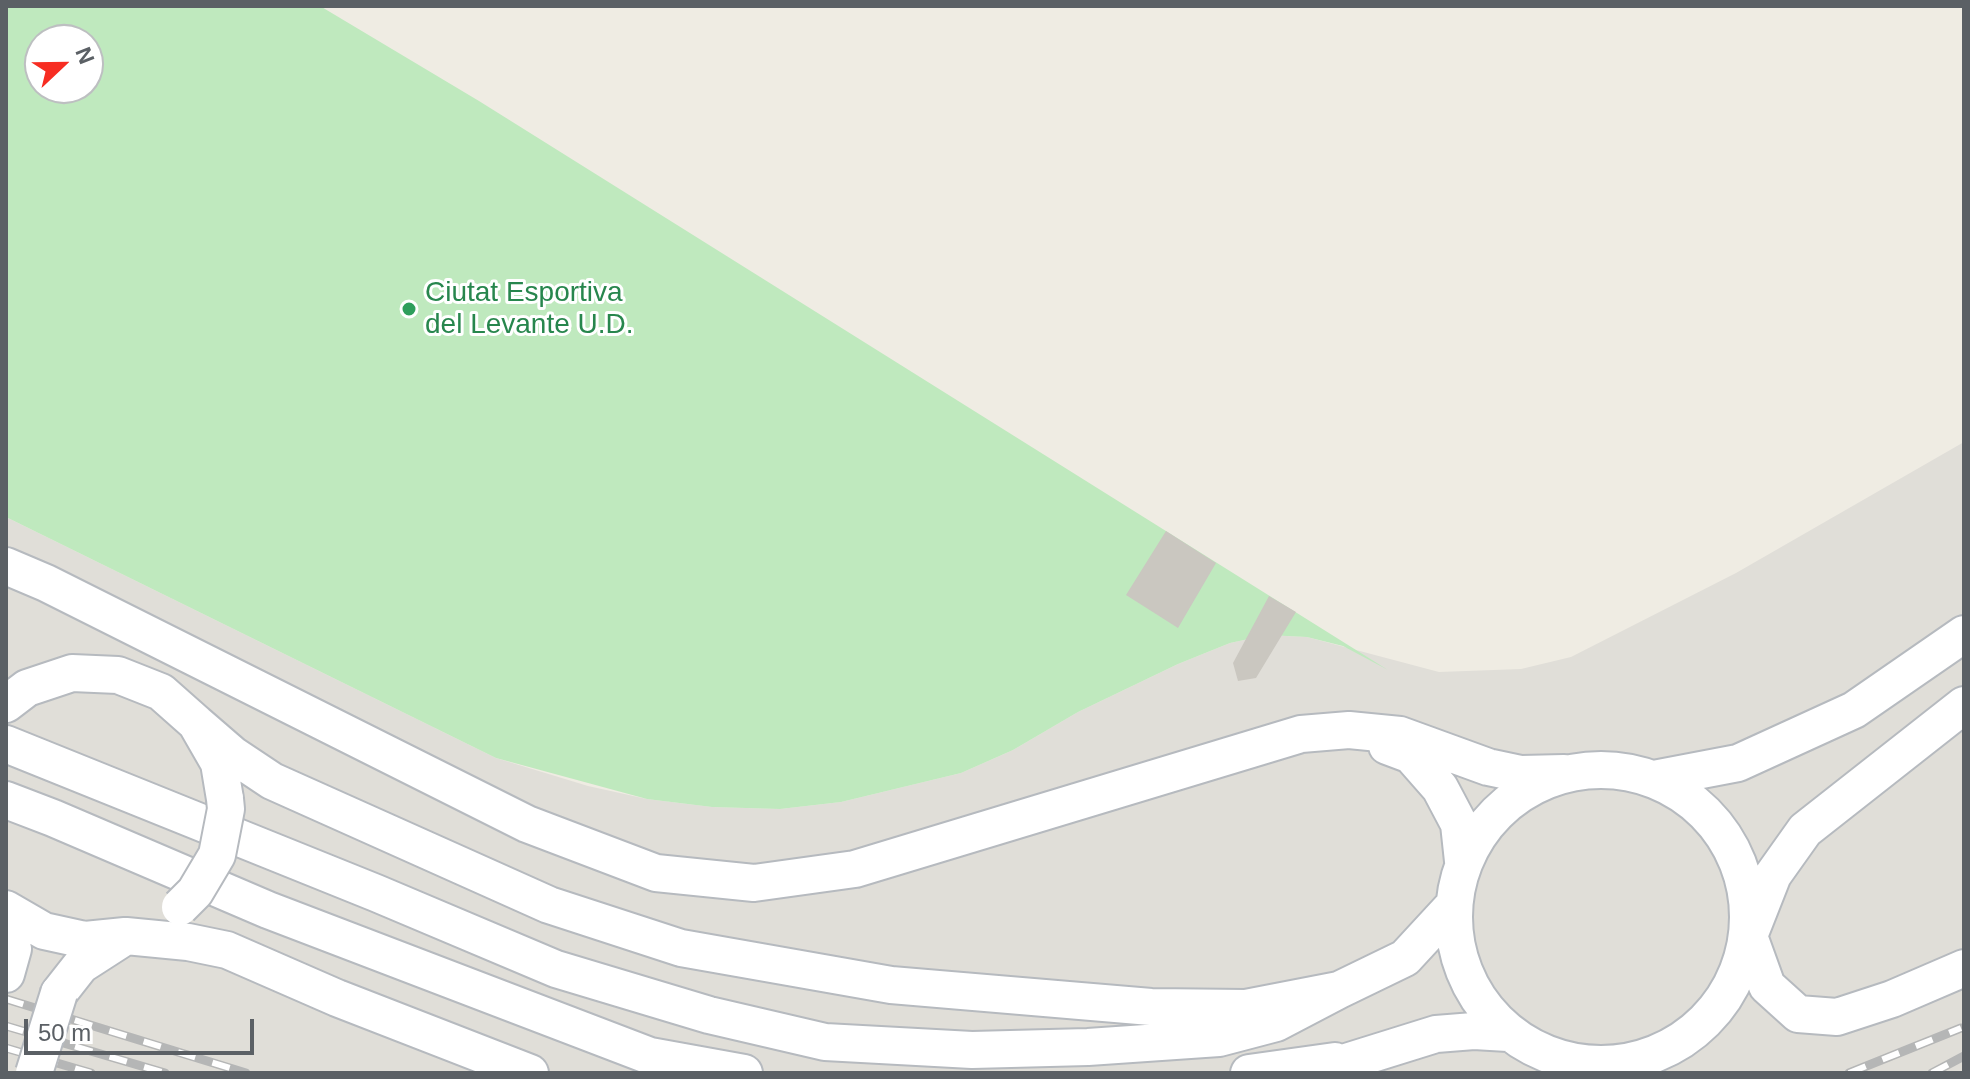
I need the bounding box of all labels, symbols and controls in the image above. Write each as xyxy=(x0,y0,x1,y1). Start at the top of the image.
north arrow xyxy=(24,24,104,104)
text: N xyxy=(70,44,99,68)
place label: Ciutat Esportiva del Levante U.D. xyxy=(425,276,634,342)
marker: Ciutat Esportiva del Levante U.D. xyxy=(400,300,418,318)
scale bar xyxy=(28,1003,258,1053)
text: 50 m xyxy=(38,1019,91,1046)

